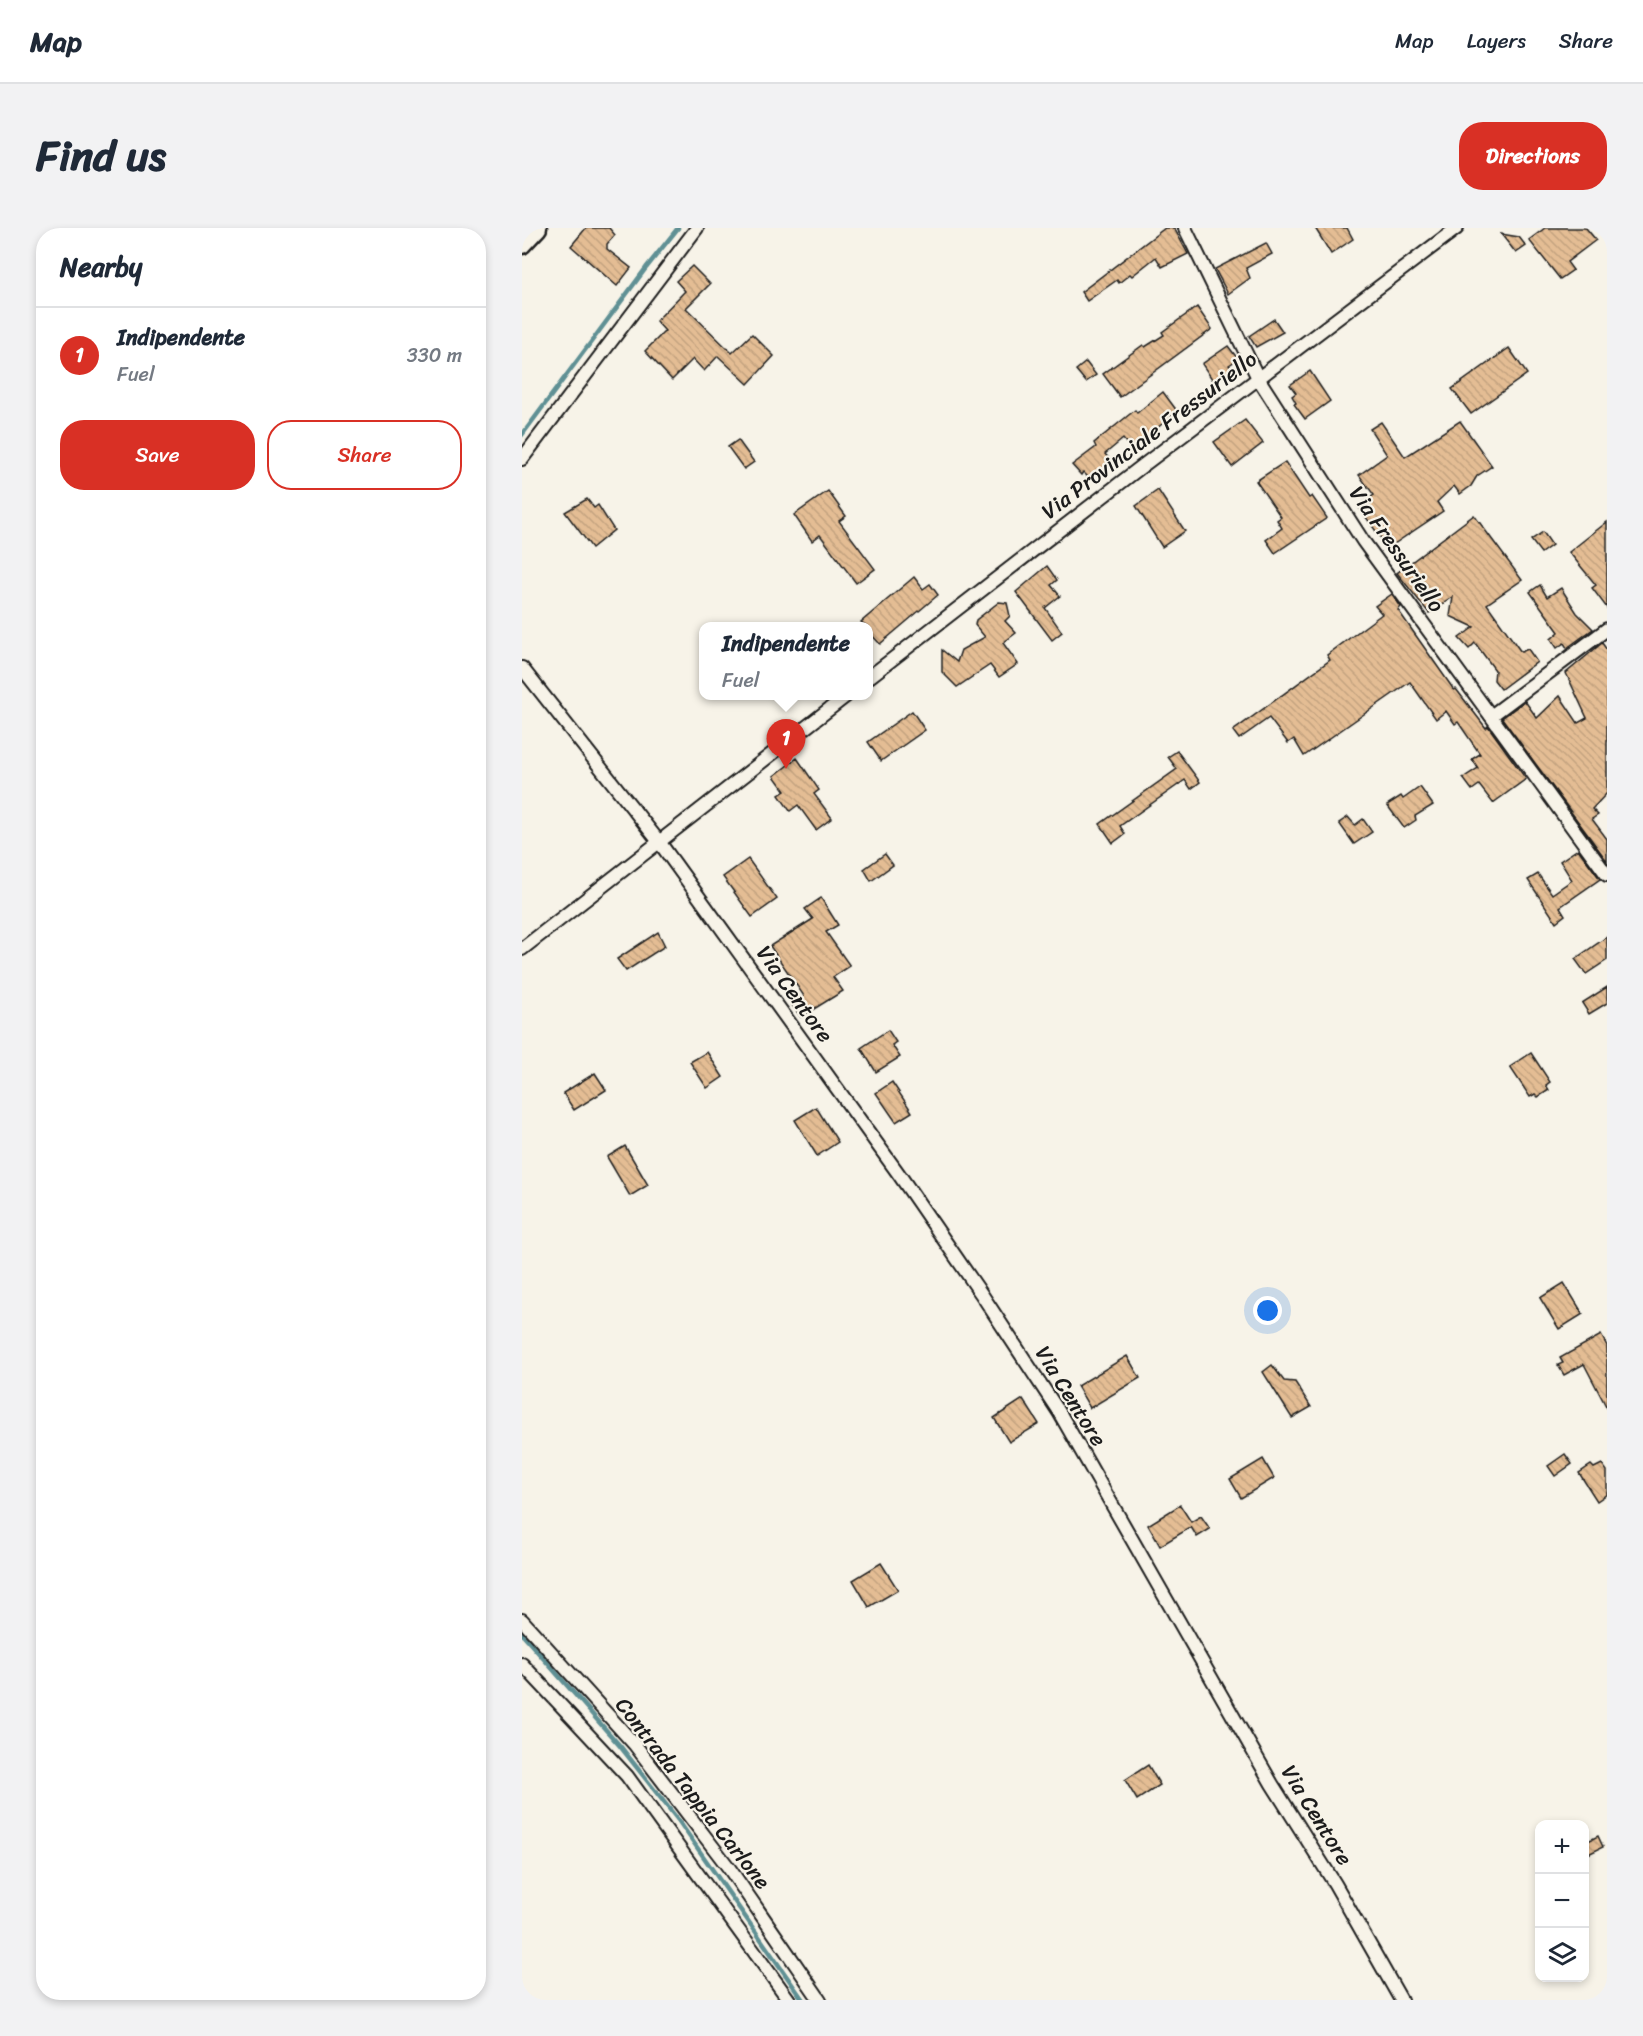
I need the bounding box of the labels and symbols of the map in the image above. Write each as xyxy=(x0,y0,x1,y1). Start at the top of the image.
street label: Via Provinciale Fressuriello xyxy=(1032,340,1266,530)
street label: Via Fressuriello xyxy=(1339,477,1455,621)
pin: 1 xyxy=(766,720,806,769)
street label: Via Centore xyxy=(746,937,844,1051)
your location xyxy=(1253,1296,1282,1325)
street label: Via Centore xyxy=(1024,1338,1118,1454)
street label: Contrada Tappia Carlone xyxy=(605,1688,781,1898)
street label: Via Centore xyxy=(1270,1757,1364,1873)

